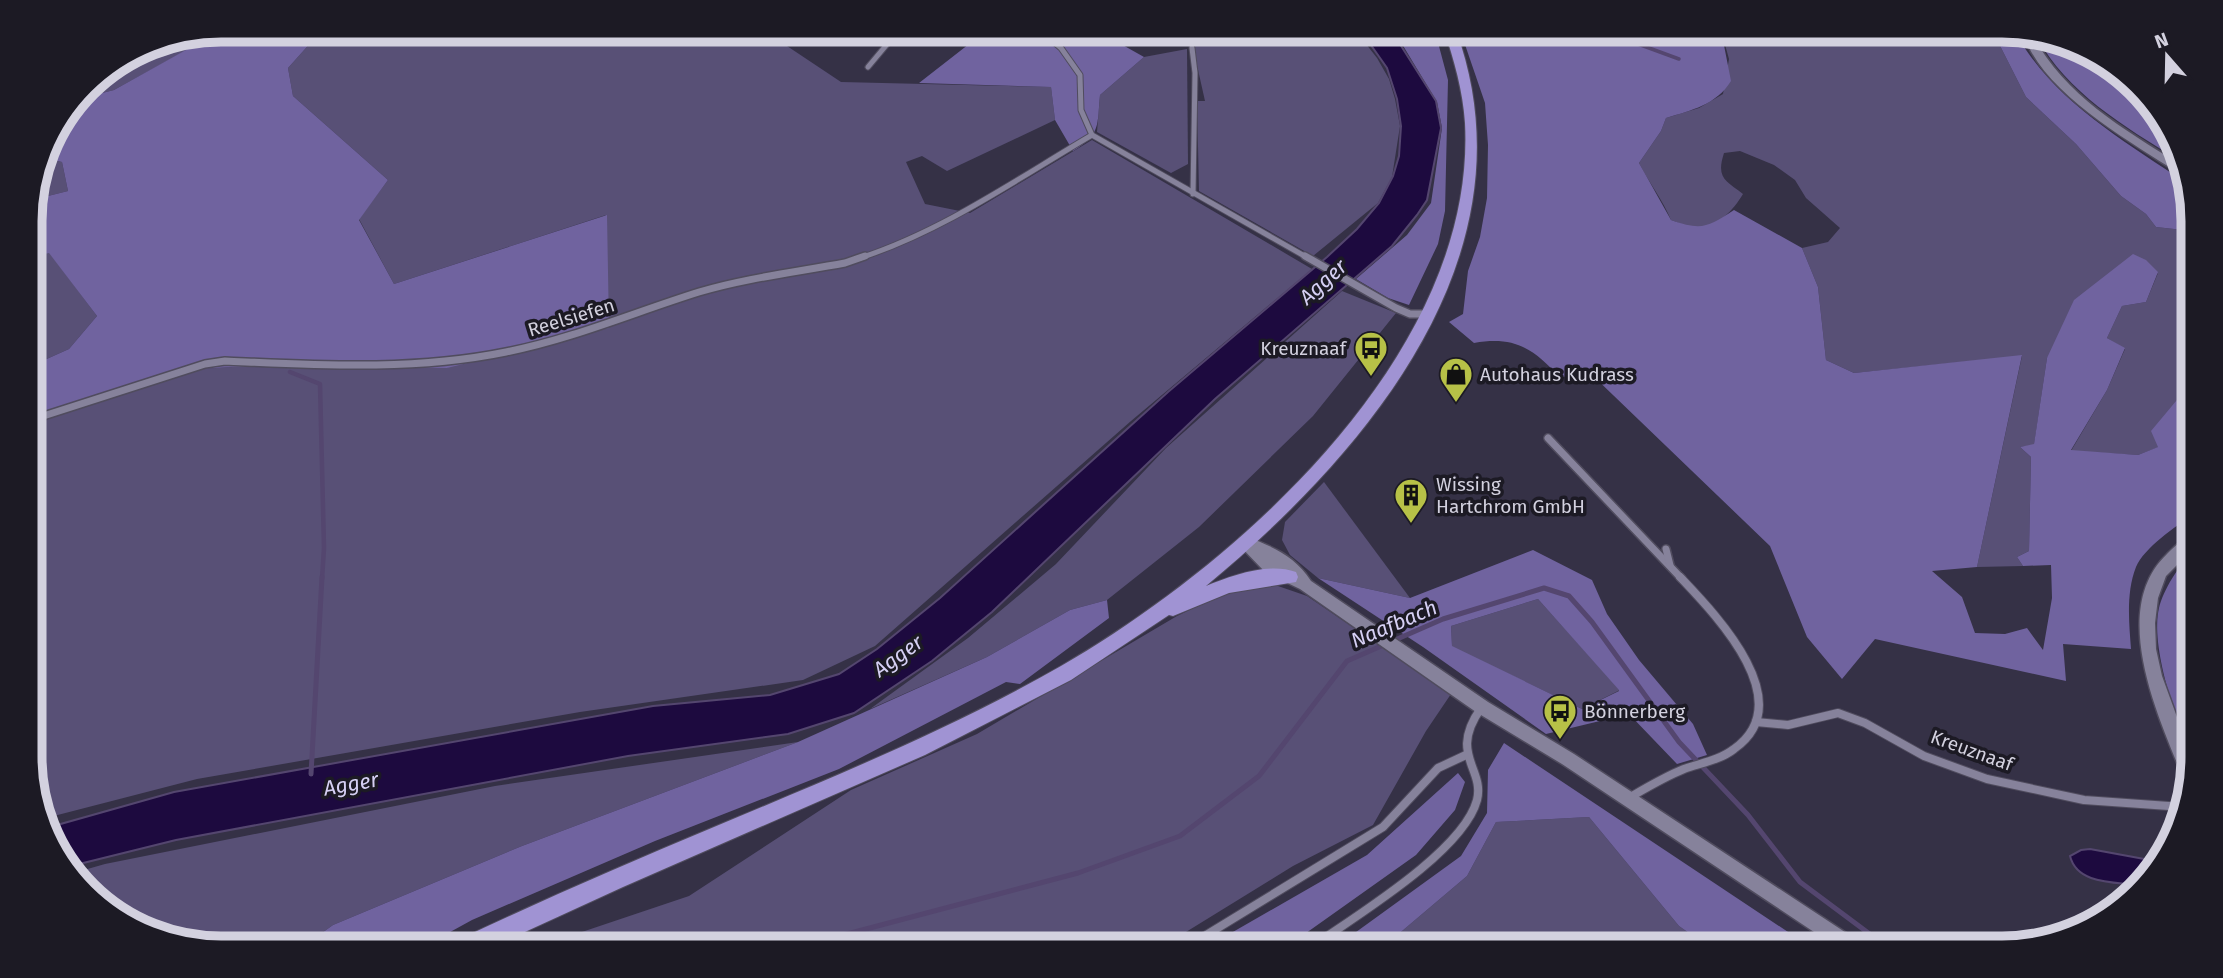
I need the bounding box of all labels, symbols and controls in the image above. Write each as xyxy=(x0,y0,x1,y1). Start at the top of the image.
north arrow xyxy=(2132,21,2202,91)
text: N xyxy=(2151,28,2171,53)
water label: Agger xyxy=(1293,253,1353,311)
street label: Reelsiefen xyxy=(525,293,617,342)
bus stop icon: Kreuznaaf xyxy=(1352,329,1390,378)
place label: Kreuznaaf xyxy=(1260,337,1348,360)
shop icon: Autohaus Kudrass xyxy=(1437,355,1475,404)
place label: Autohaus Kudrass xyxy=(1480,363,1634,386)
place label: Wissing Hartchrom GmbH xyxy=(1436,473,1585,518)
building icon: Wissing Hartchrom GmbH xyxy=(1392,476,1430,525)
water label: Naafbach xyxy=(1347,594,1441,654)
water label: Agger xyxy=(867,629,929,683)
bus stop icon: Bönnerberg xyxy=(1541,692,1579,741)
place label: Bönnerberg xyxy=(1584,700,1685,723)
street label: Kreuznaaf xyxy=(1928,725,2018,776)
water label: Agger xyxy=(321,766,381,802)

